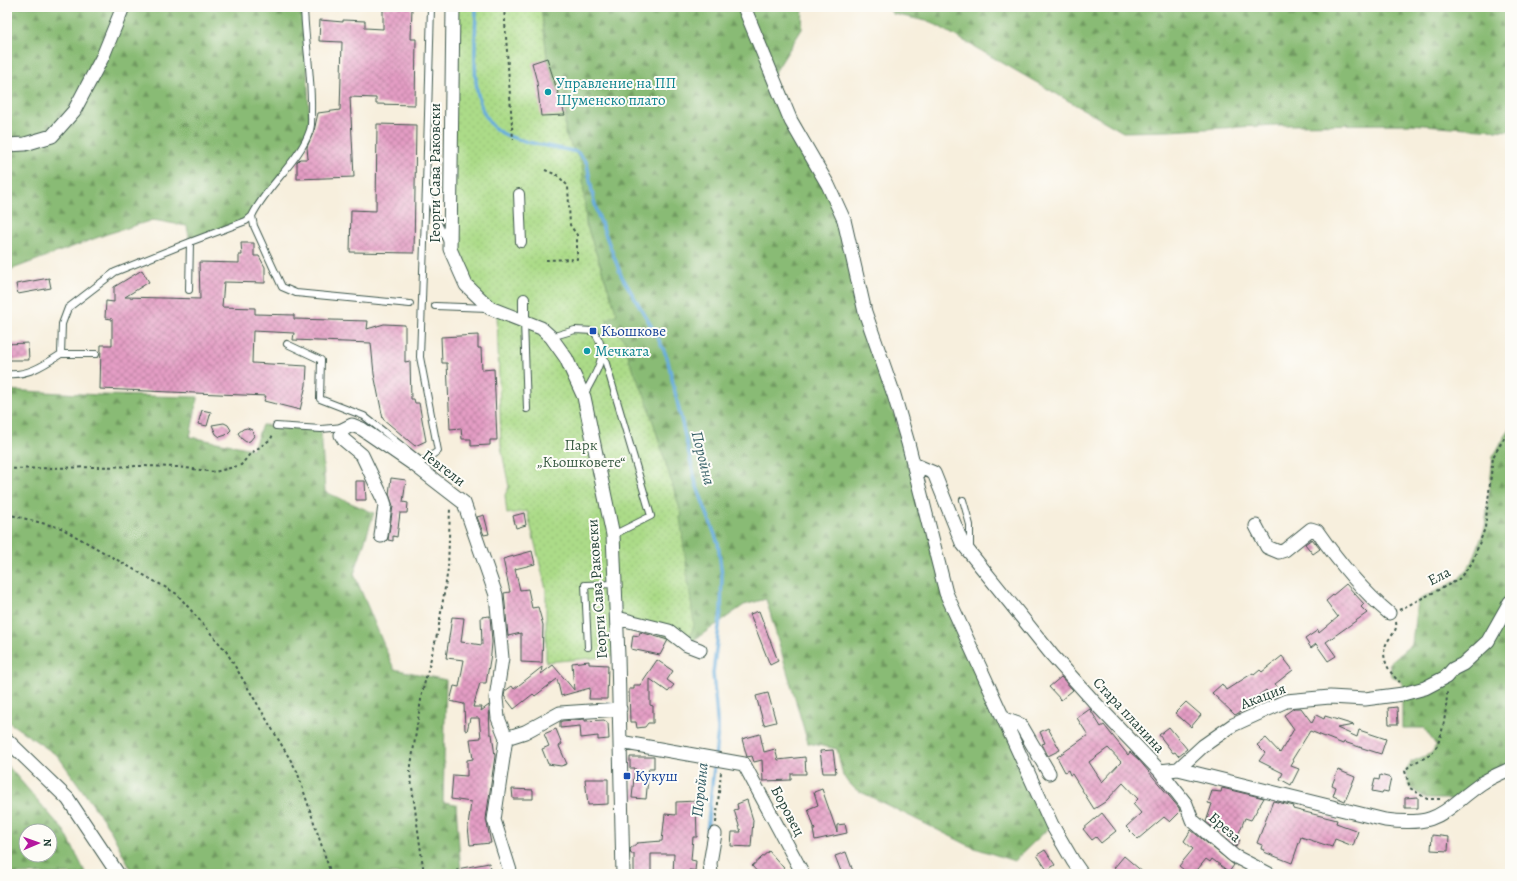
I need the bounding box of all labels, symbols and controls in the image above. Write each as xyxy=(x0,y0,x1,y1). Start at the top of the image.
place label: Управление на ПП Шуменско плато xyxy=(556,73,676,110)
marker: Управление на ПП Шуменско плато xyxy=(543,87,553,97)
street label: Георги Сава Раковски xyxy=(425,103,445,243)
place label: Кьошкове xyxy=(601,321,666,341)
marker: Кьошкове xyxy=(588,326,598,336)
place label: Мечката xyxy=(595,341,649,361)
marker: Мечката xyxy=(582,346,592,356)
water label: Поройна xyxy=(686,429,720,487)
park label: Парк „Кьошковете“ xyxy=(537,435,625,472)
street label: Гевгели xyxy=(418,445,470,491)
street label: Георги Сава Раковски xyxy=(582,518,612,660)
street label: Ела xyxy=(1424,562,1454,590)
street label: Стара планина xyxy=(1089,673,1169,757)
street label: Акация xyxy=(1236,678,1289,714)
water label: Поройна xyxy=(686,761,714,819)
place label: Кукуш xyxy=(635,766,678,786)
marker: Кукуш xyxy=(622,771,632,781)
street label: Боровец xyxy=(766,782,810,840)
street label: Бреза xyxy=(1204,807,1246,847)
north arrow xyxy=(18,823,58,863)
text: N xyxy=(40,838,55,847)

